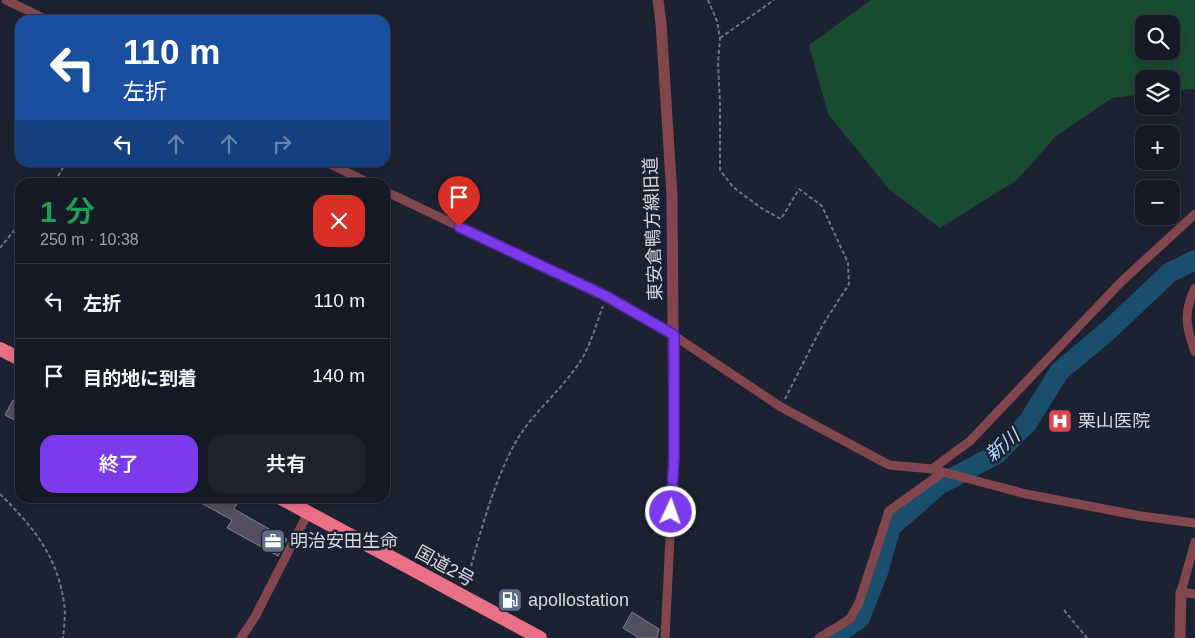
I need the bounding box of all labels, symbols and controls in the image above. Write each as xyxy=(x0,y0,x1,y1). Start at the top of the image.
map controls xyxy=(1135,15,1180,225)
button: search xyxy=(1135,15,1180,60)
text: 110 m xyxy=(123,32,220,71)
icon: left xyxy=(40,35,105,100)
button: layers xyxy=(1135,70,1180,115)
text: 左折 xyxy=(123,79,167,104)
button: + xyxy=(1135,125,1180,170)
icon: left xyxy=(109,130,137,158)
icon: ahead xyxy=(162,130,190,158)
icon: ahead xyxy=(215,130,243,158)
icon: right xyxy=(268,130,296,158)
street label: 東安倉鴨方線旧道 xyxy=(640,157,666,301)
pin xyxy=(438,176,480,227)
button: − xyxy=(1135,180,1180,225)
icon: arrive xyxy=(445,183,473,211)
text: 1 分 xyxy=(40,195,95,228)
button: close xyxy=(313,195,365,247)
text: 250 m · 10:38 xyxy=(40,231,139,248)
icon: left xyxy=(40,287,68,315)
text: 110 m xyxy=(314,290,365,311)
text: 左折 xyxy=(83,293,121,314)
icon: arrive xyxy=(40,362,68,390)
text: 140 m xyxy=(312,365,365,386)
text: 目的地に到着 xyxy=(83,368,197,389)
hospital icon: 栗山医院 xyxy=(1047,408,1073,434)
place label: 栗山医院 xyxy=(1078,411,1150,431)
water label: 新川 xyxy=(981,424,1025,466)
button: 終了 xyxy=(40,435,198,493)
button: 共有 xyxy=(208,435,365,493)
position arrow xyxy=(644,485,696,537)
office icon: 明治安田生命 xyxy=(260,528,286,554)
place label: 明治安田生命 xyxy=(290,531,398,551)
street label: 国道2号 xyxy=(412,542,478,590)
fuel station icon: apollostation xyxy=(497,587,523,613)
place label: apollostation xyxy=(528,590,629,610)

